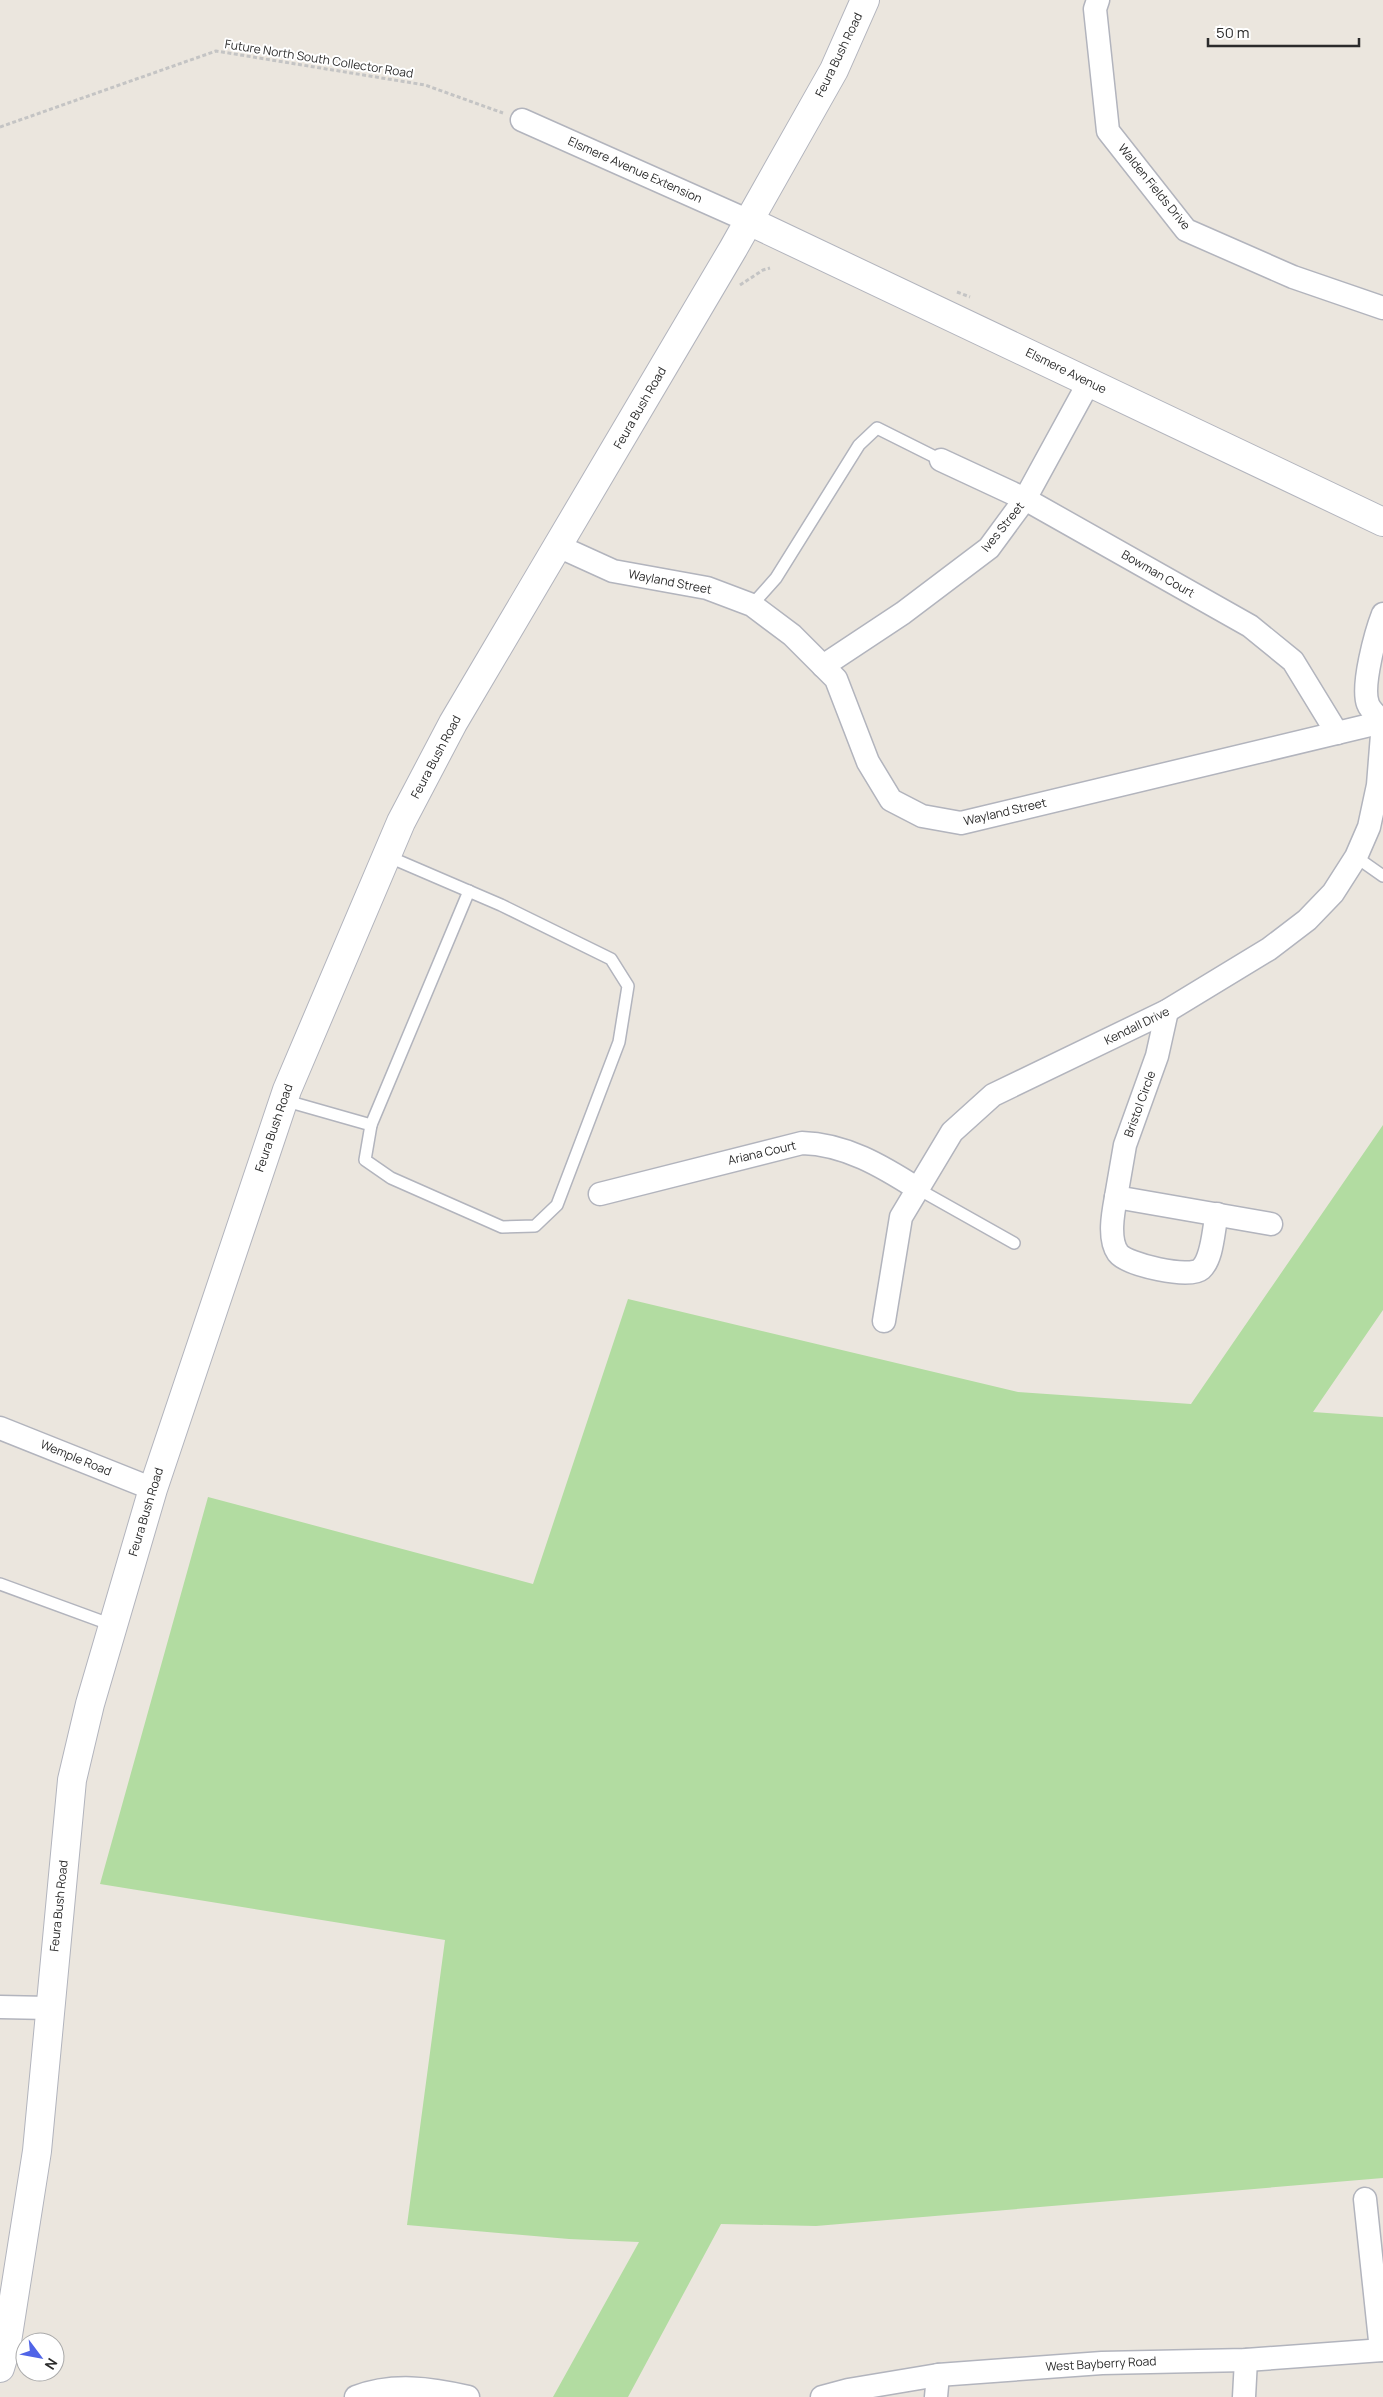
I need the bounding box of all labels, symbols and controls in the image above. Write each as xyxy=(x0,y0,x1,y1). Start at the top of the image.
street label: Feura Bush Road xyxy=(811,10,866,100)
scale bar xyxy=(1208,15,1359,47)
text: 50 m xyxy=(1216,22,1250,43)
street label: Future North South Collector Road xyxy=(224,35,414,82)
street label: Elsmere Avenue Extension xyxy=(565,132,705,207)
street label: Walden Fields Drive xyxy=(1114,140,1194,233)
street label: Elsmere Avenue xyxy=(1023,344,1109,397)
street label: Feura Bush Road xyxy=(609,364,670,452)
street label: Ives Street xyxy=(977,498,1028,555)
street label: Bowman Court xyxy=(1119,546,1198,601)
street label: Wayland Street xyxy=(627,565,713,598)
street label: Feura Bush Road xyxy=(406,712,465,801)
street label: Wayland Street xyxy=(962,794,1048,829)
street label: Kendall Drive xyxy=(1101,1002,1172,1049)
street label: Bristol Circle xyxy=(1120,1068,1159,1139)
street label: Feura Bush Road xyxy=(251,1082,297,1174)
street label: Ariana Court xyxy=(726,1136,798,1169)
street label: Wemple Road xyxy=(38,1436,114,1480)
street label: Feura Bush Road xyxy=(124,1465,167,1558)
street label: Feura Bush Road xyxy=(45,1859,72,1953)
north arrow xyxy=(15,2332,65,2382)
street label: West Bayberry Road xyxy=(1045,2352,1157,2375)
text: N xyxy=(41,2355,62,2373)

